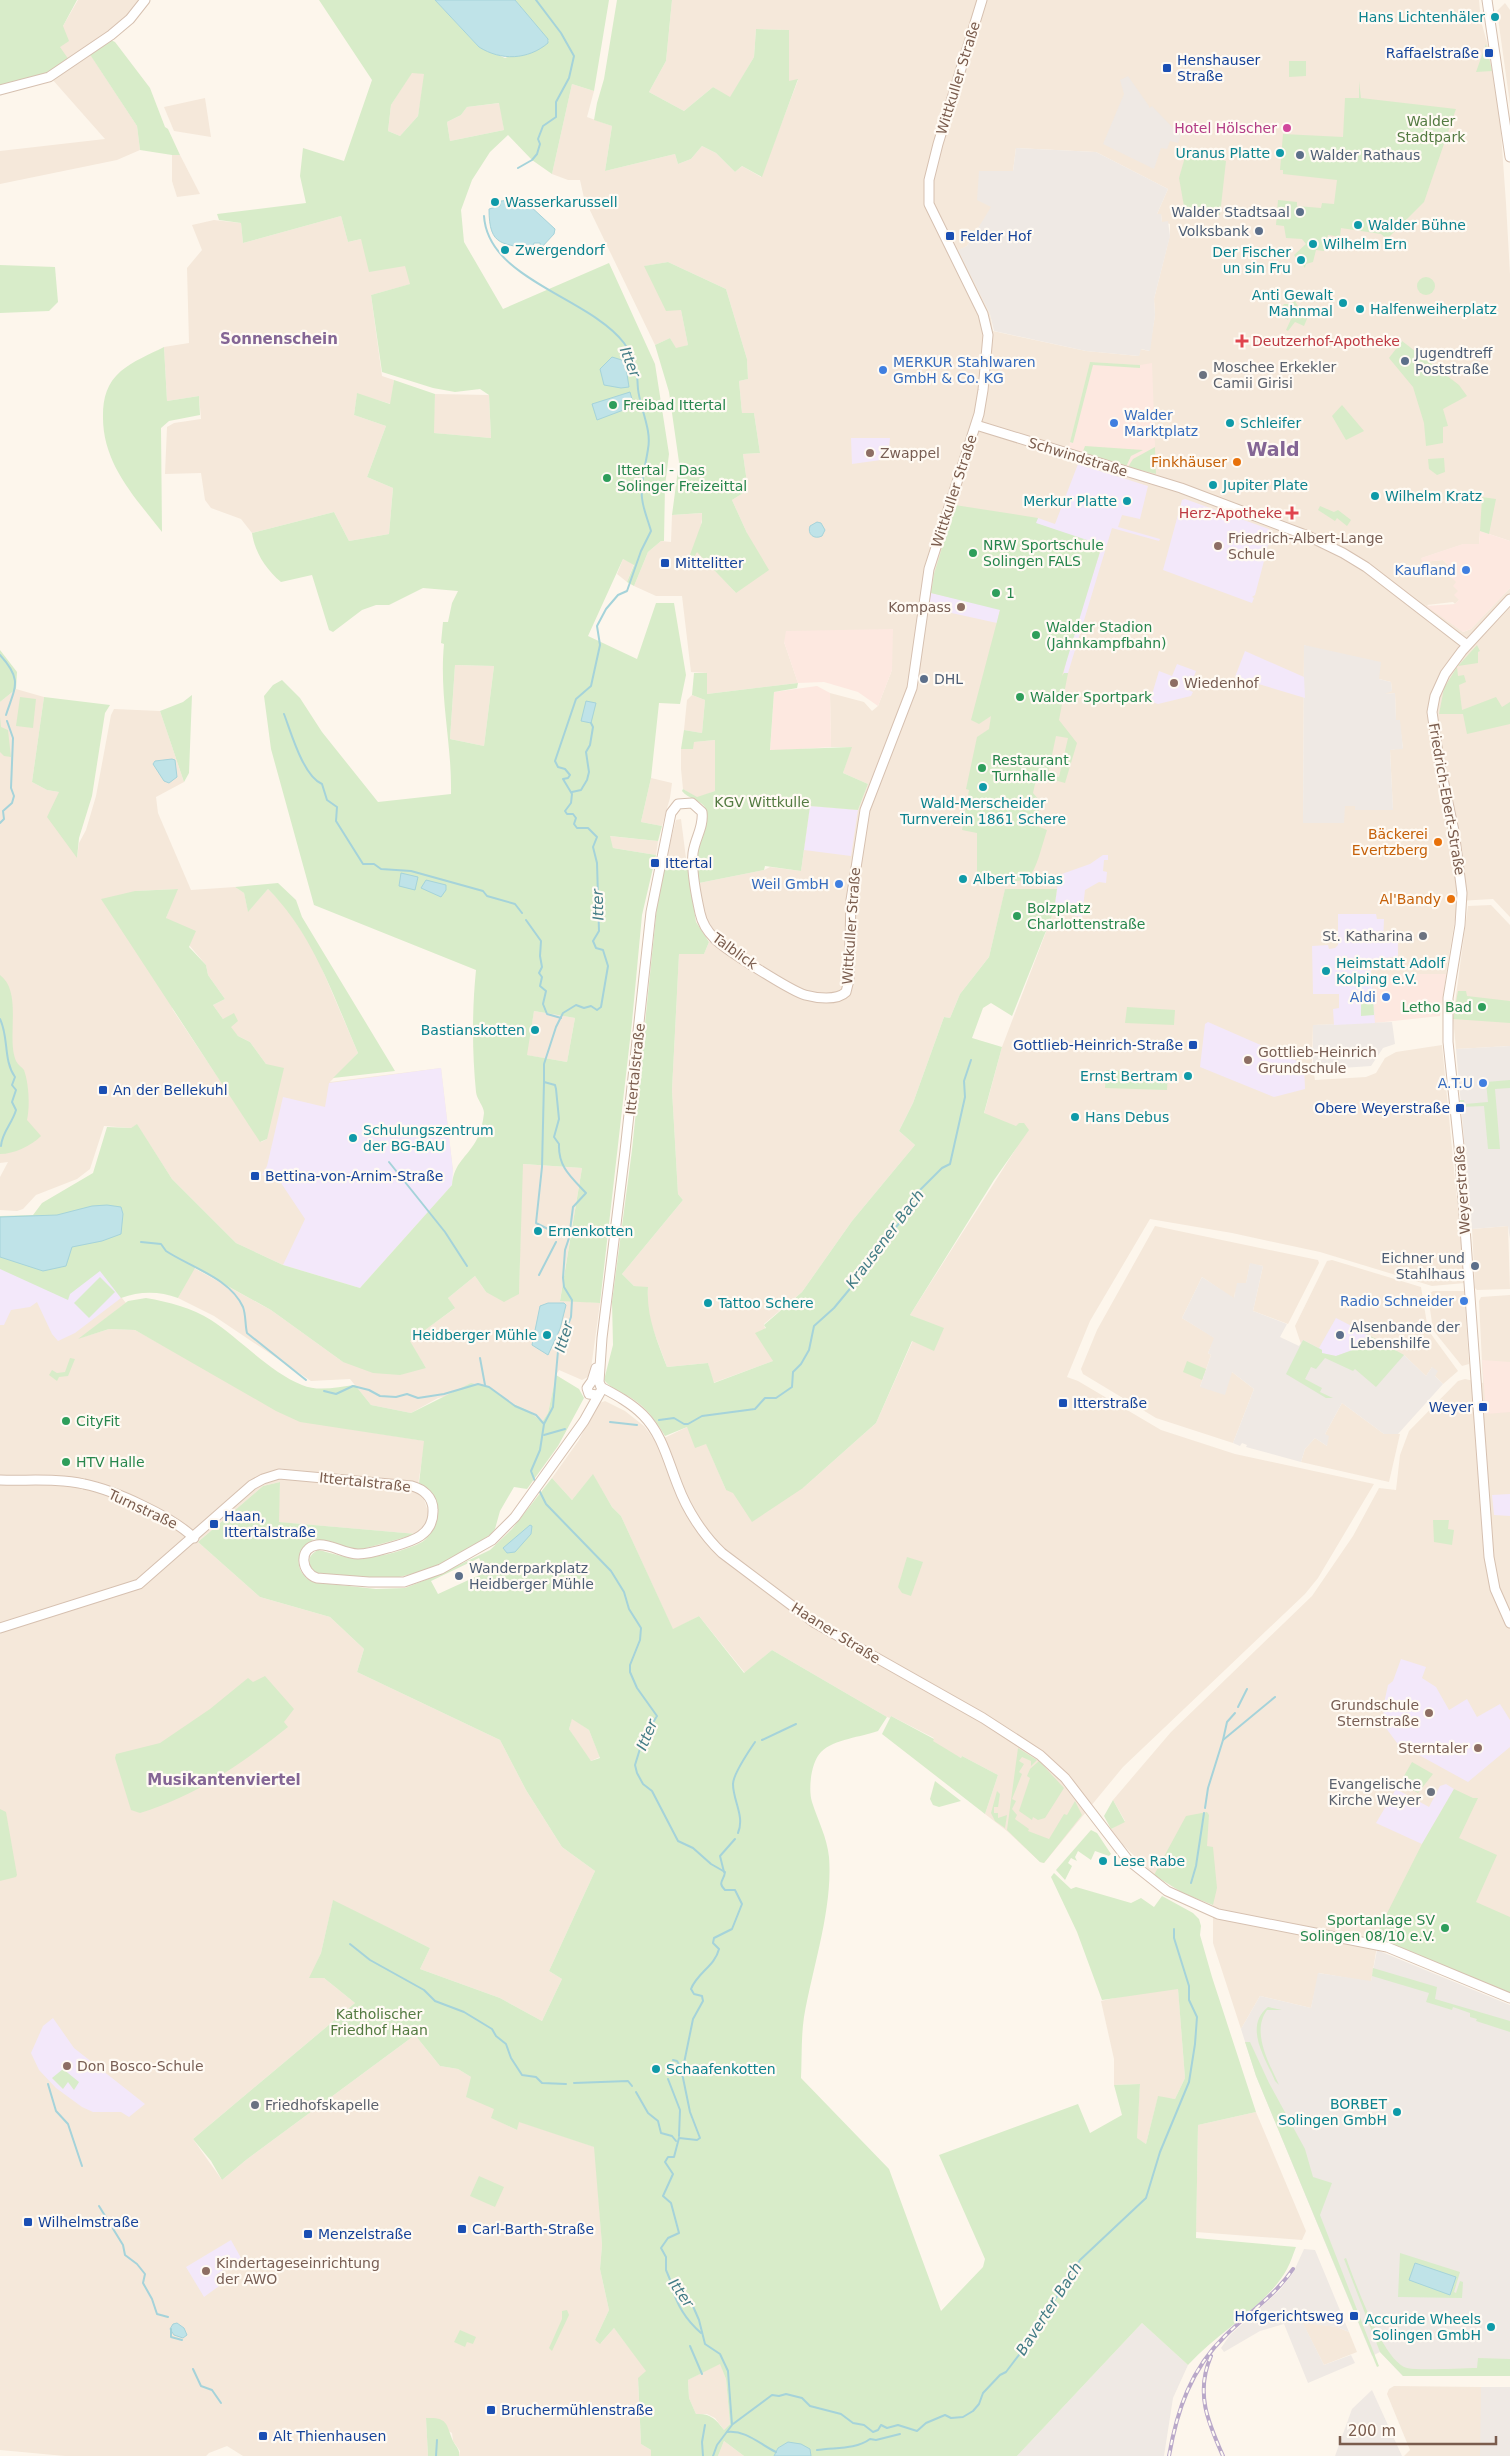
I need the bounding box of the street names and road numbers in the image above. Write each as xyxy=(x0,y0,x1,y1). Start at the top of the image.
street label: Wittkuller Straße xyxy=(933,19,983,137)
street label: Wittkuller Straße xyxy=(928,433,980,549)
street label: Schwindstraße xyxy=(1026,434,1130,480)
street label: Friedrich-Ebert-Straße xyxy=(1426,722,1468,876)
street label: Wittkuller Straße xyxy=(839,867,863,985)
street label: Talblick xyxy=(709,929,761,973)
street label: Ittertalstraße xyxy=(622,1022,648,1116)
street label: Weyerstraße xyxy=(1451,1145,1473,1235)
street label: Ittertalstraße xyxy=(318,1469,412,1495)
street label: Turnstraße xyxy=(105,1486,180,1532)
street label: Haaner Straße xyxy=(789,1599,883,1667)

